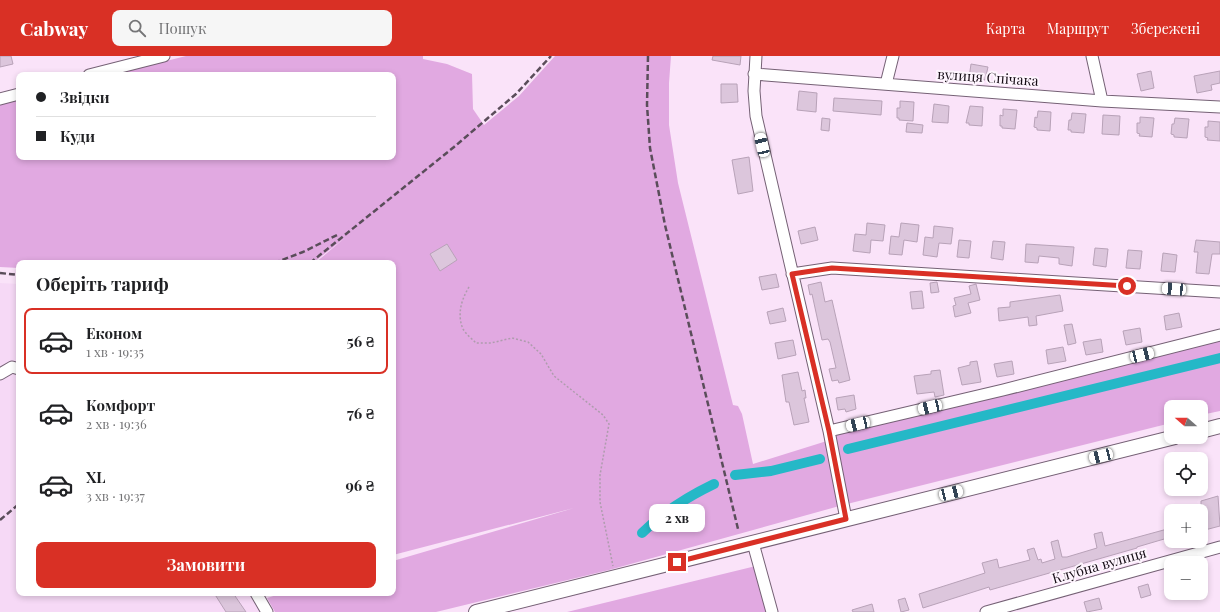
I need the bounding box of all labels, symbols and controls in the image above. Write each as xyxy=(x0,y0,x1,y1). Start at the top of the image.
search box xyxy=(112,10,392,46)
text: Cabway xyxy=(20,15,88,41)
icon: search xyxy=(126,17,148,39)
text: Пошук xyxy=(158,18,207,38)
text: Карта xyxy=(986,19,1025,38)
text: Маршрут xyxy=(1047,19,1109,38)
text: Збережені xyxy=(1131,19,1200,38)
street label: вулиця Спічака xyxy=(937,64,1039,90)
text: Звідки xyxy=(60,87,110,107)
text: Куди xyxy=(60,126,95,146)
car xyxy=(753,132,771,158)
text: Оберіть тариф xyxy=(36,272,169,296)
route start xyxy=(1118,277,1136,295)
car xyxy=(1162,282,1186,296)
icon: car xyxy=(38,323,74,359)
text: Економ xyxy=(86,323,142,343)
text: 56 ₴ xyxy=(347,331,374,351)
text: 1 хв · 19:35 xyxy=(86,343,144,360)
car xyxy=(1129,346,1155,364)
icon: car xyxy=(38,395,74,431)
text: Комфорт xyxy=(86,395,155,415)
car xyxy=(917,398,943,416)
north arrow xyxy=(1164,400,1208,444)
map controls xyxy=(1164,400,1208,600)
text: 76 ₴ xyxy=(347,403,374,423)
text: 2 хв · 19:36 xyxy=(86,415,147,432)
car xyxy=(845,415,871,433)
car xyxy=(1088,447,1114,465)
button: locate xyxy=(1164,452,1208,496)
icon: car xyxy=(38,467,74,503)
text: XL xyxy=(86,467,106,487)
text: 96 ₴ xyxy=(345,475,374,495)
car xyxy=(938,484,964,502)
text: 3 хв · 19:37 xyxy=(86,487,145,504)
callout: 2 хв xyxy=(649,504,705,532)
button: + xyxy=(1164,504,1208,548)
text: 2 хв xyxy=(665,509,689,526)
button: Замовити xyxy=(36,542,376,588)
street label: Клубна вулиця xyxy=(1050,542,1149,588)
route end xyxy=(668,553,686,571)
button: − xyxy=(1164,556,1208,600)

